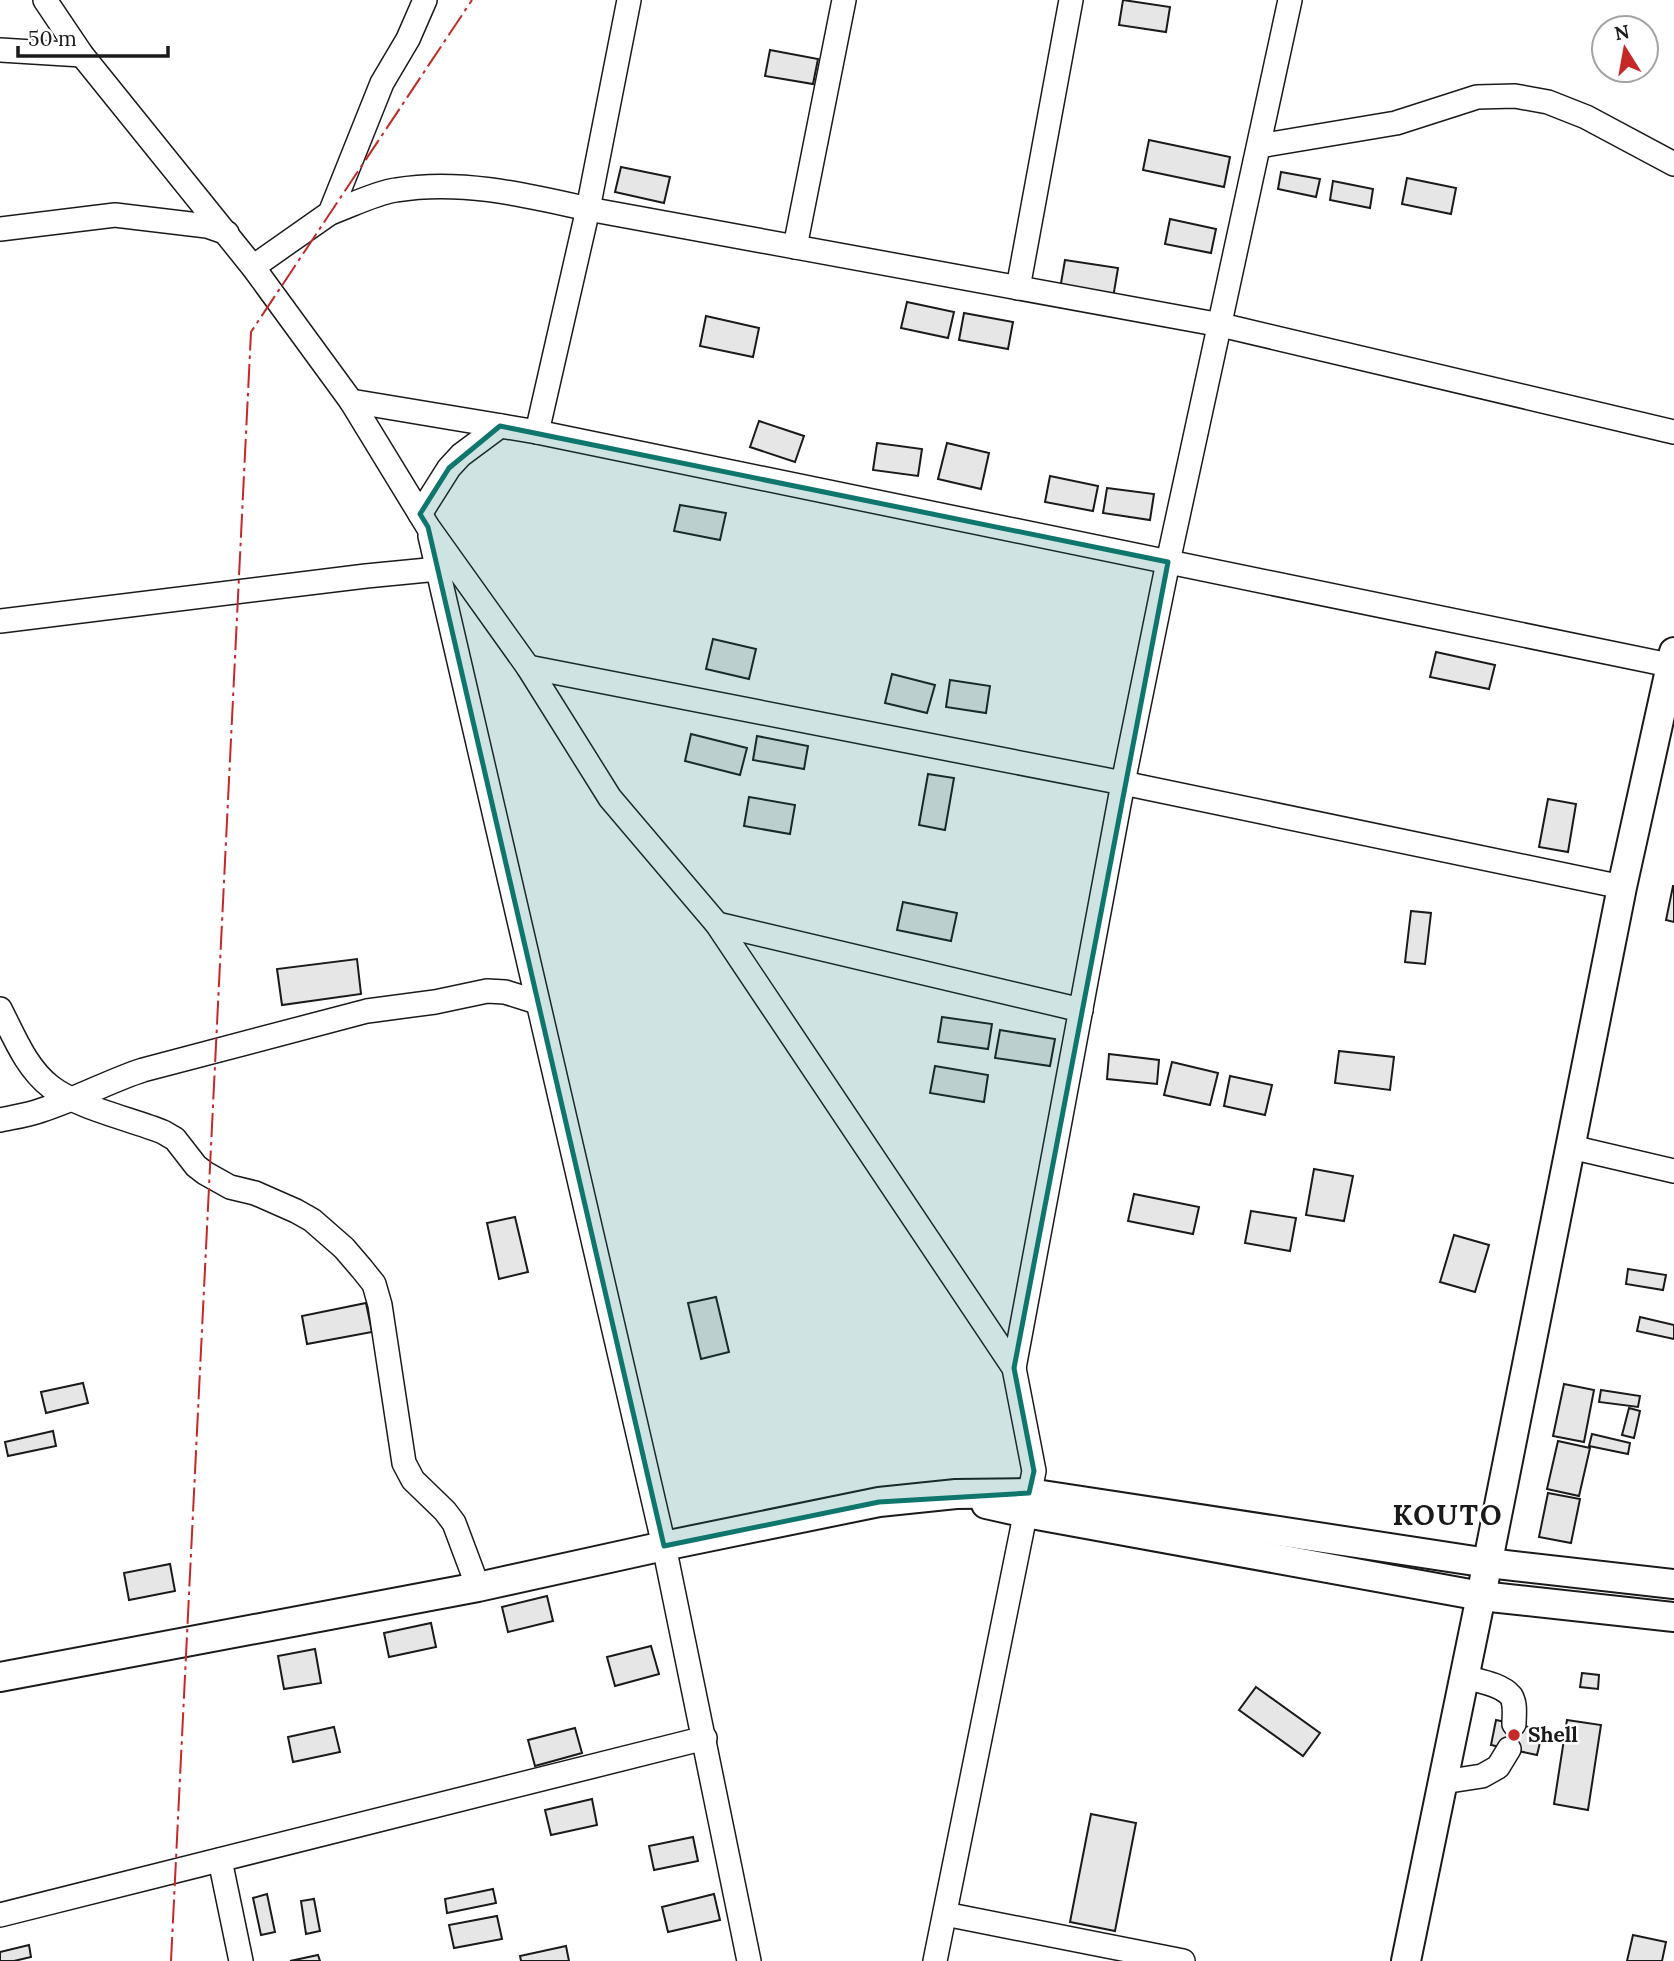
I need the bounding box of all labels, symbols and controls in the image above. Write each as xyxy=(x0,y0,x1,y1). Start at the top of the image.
scale bar xyxy=(18,14,168,58)
north arrow xyxy=(1590,14,1660,84)
text: N xyxy=(1612,19,1632,45)
text: 50 m xyxy=(28,25,77,52)
district label: KOUTO xyxy=(1392,1497,1504,1533)
place label: Shell xyxy=(1528,1721,1578,1748)
marker: Shell xyxy=(1506,1727,1522,1743)

